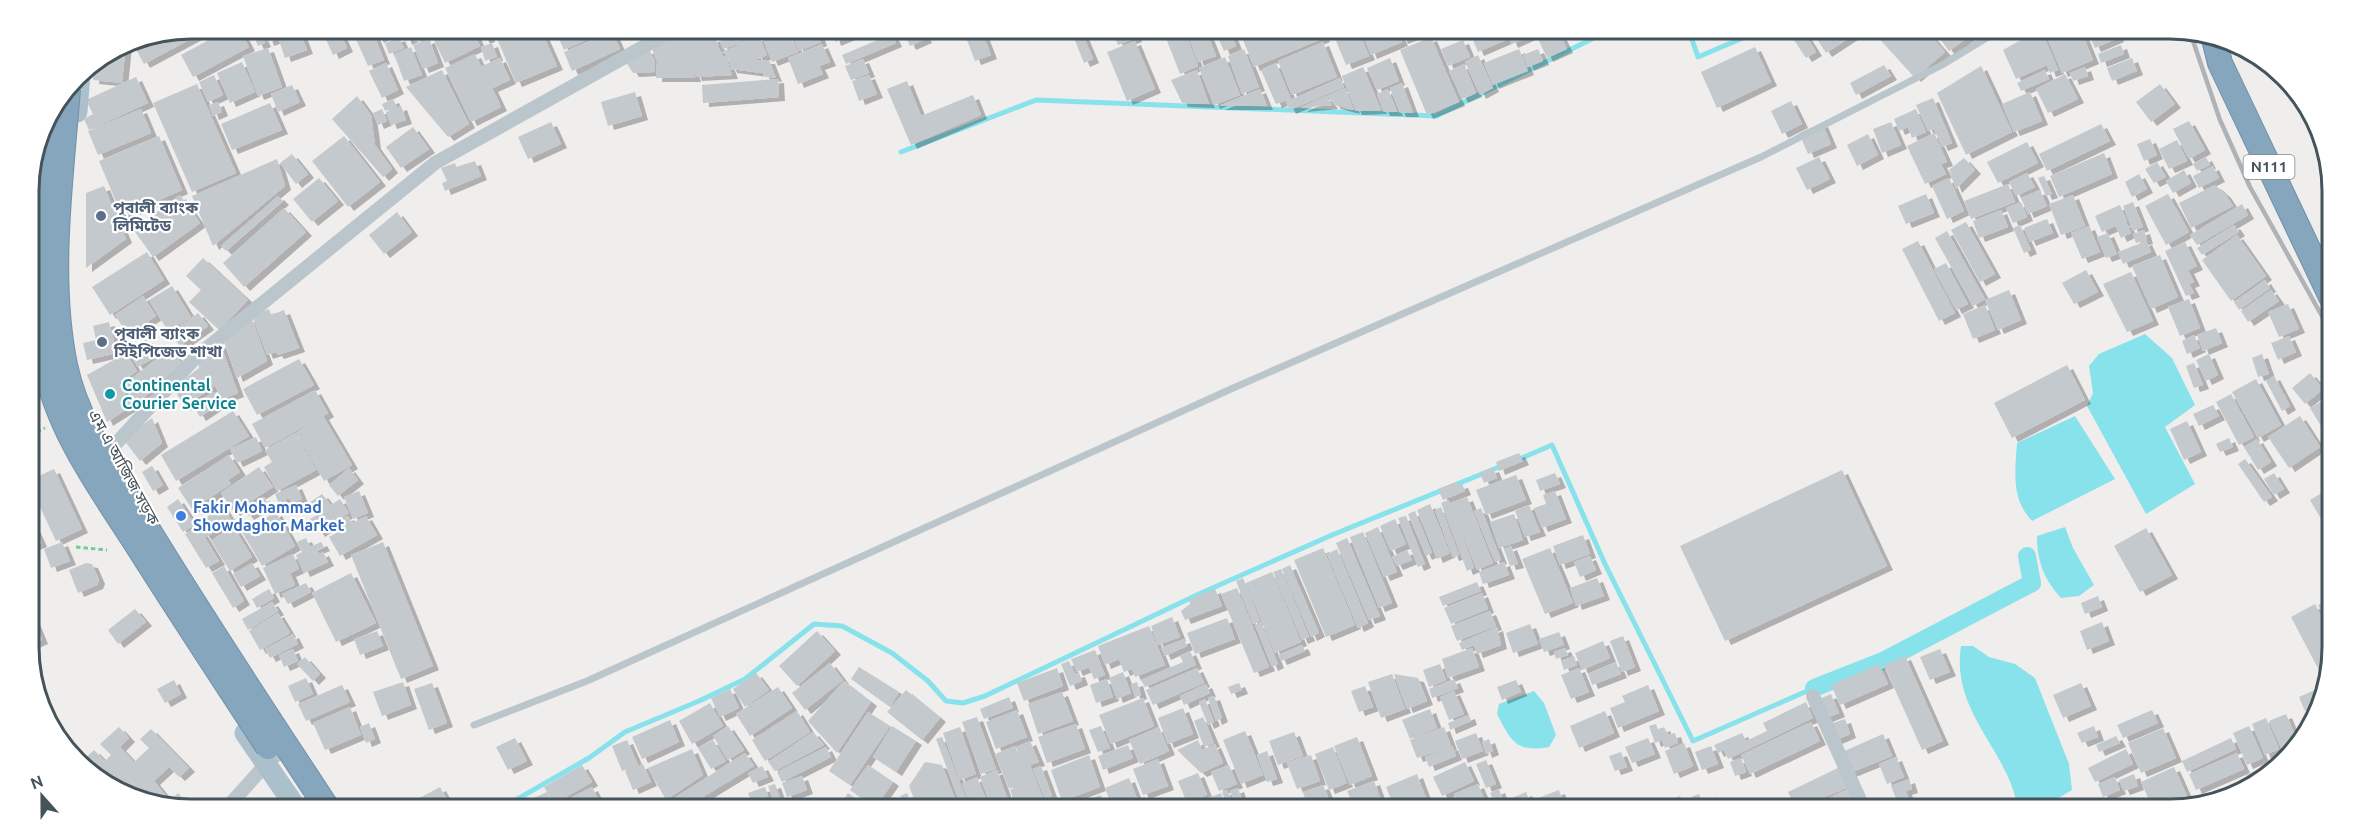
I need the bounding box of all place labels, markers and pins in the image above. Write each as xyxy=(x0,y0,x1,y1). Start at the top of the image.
place label: পূবালী ব্যাংক লিমিটেড xyxy=(112,198,199,234)
marker: পূবালী ব্যাংক লিমিটেড xyxy=(94,209,108,223)
place label: পূবালী ব্যাংক সিইপিজেড শাখা xyxy=(113,324,223,360)
marker: পূবালী ব্যাংক সিইপিজেড শাখা xyxy=(95,335,109,349)
place label: Continental Courier Service xyxy=(122,376,237,412)
marker: Continental Courier Service xyxy=(103,387,117,401)
place label: Fakir Mohammad Showdaghor Market xyxy=(193,498,345,534)
marker: Fakir Mohammad Showdaghor Market xyxy=(174,509,188,523)

